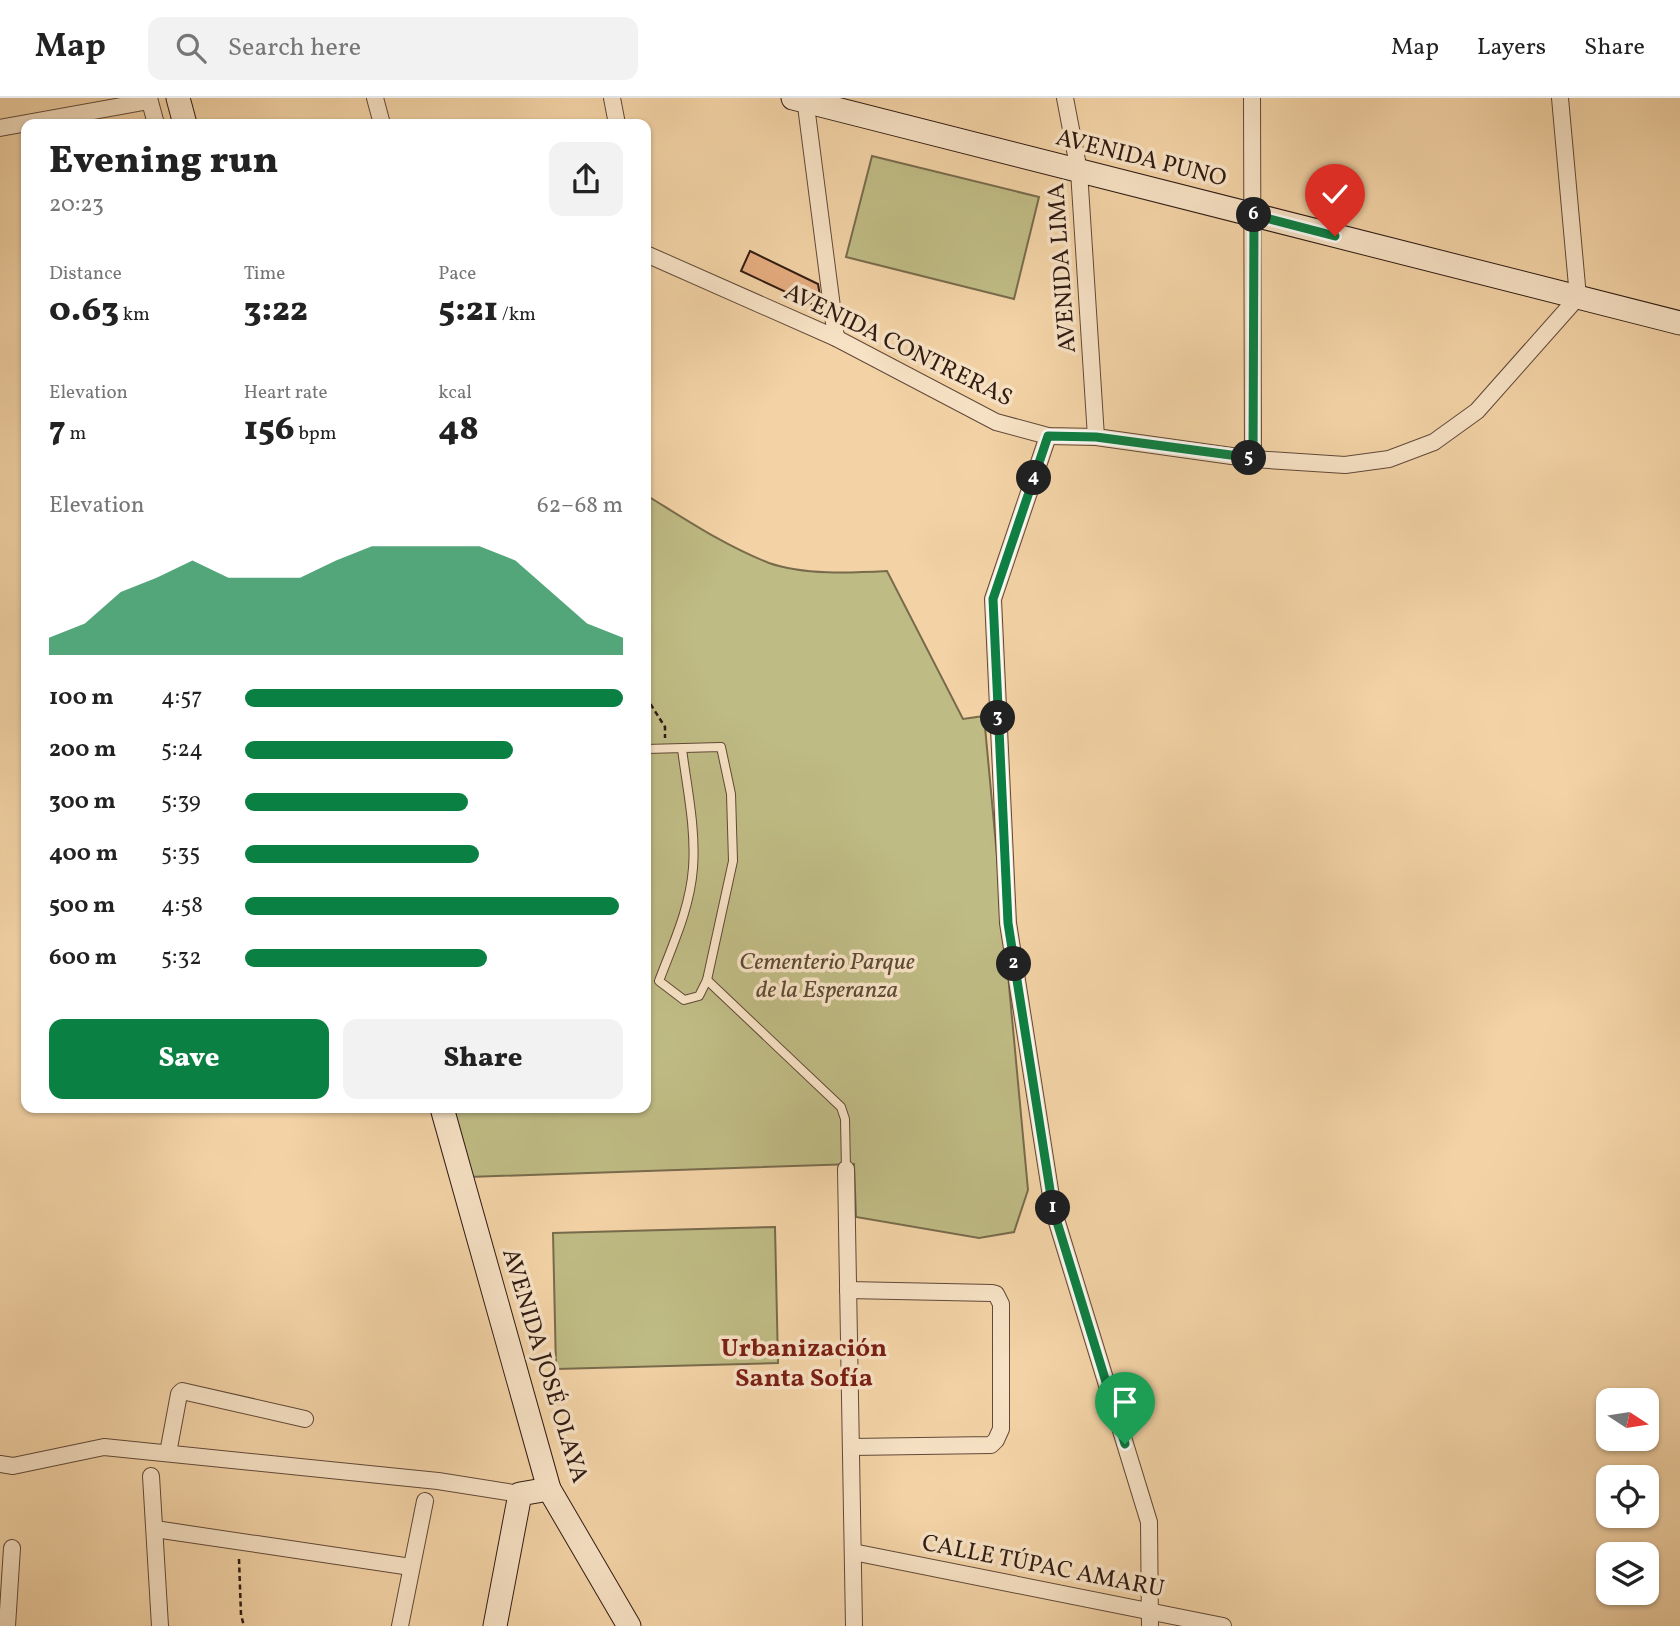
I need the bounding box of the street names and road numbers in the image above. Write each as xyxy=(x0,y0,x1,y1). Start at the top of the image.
street label: AVENIDA PUNO xyxy=(1052,121,1230,197)
street label: AVENIDA LIMA xyxy=(1040,182,1086,354)
street label: AVENIDA CONTRERAS xyxy=(778,276,1018,416)
street label: AVENIDA JOSÉ OLAYA xyxy=(492,1245,596,1487)
street label: CALLE TÚPAC AMARU xyxy=(919,1527,1167,1607)

